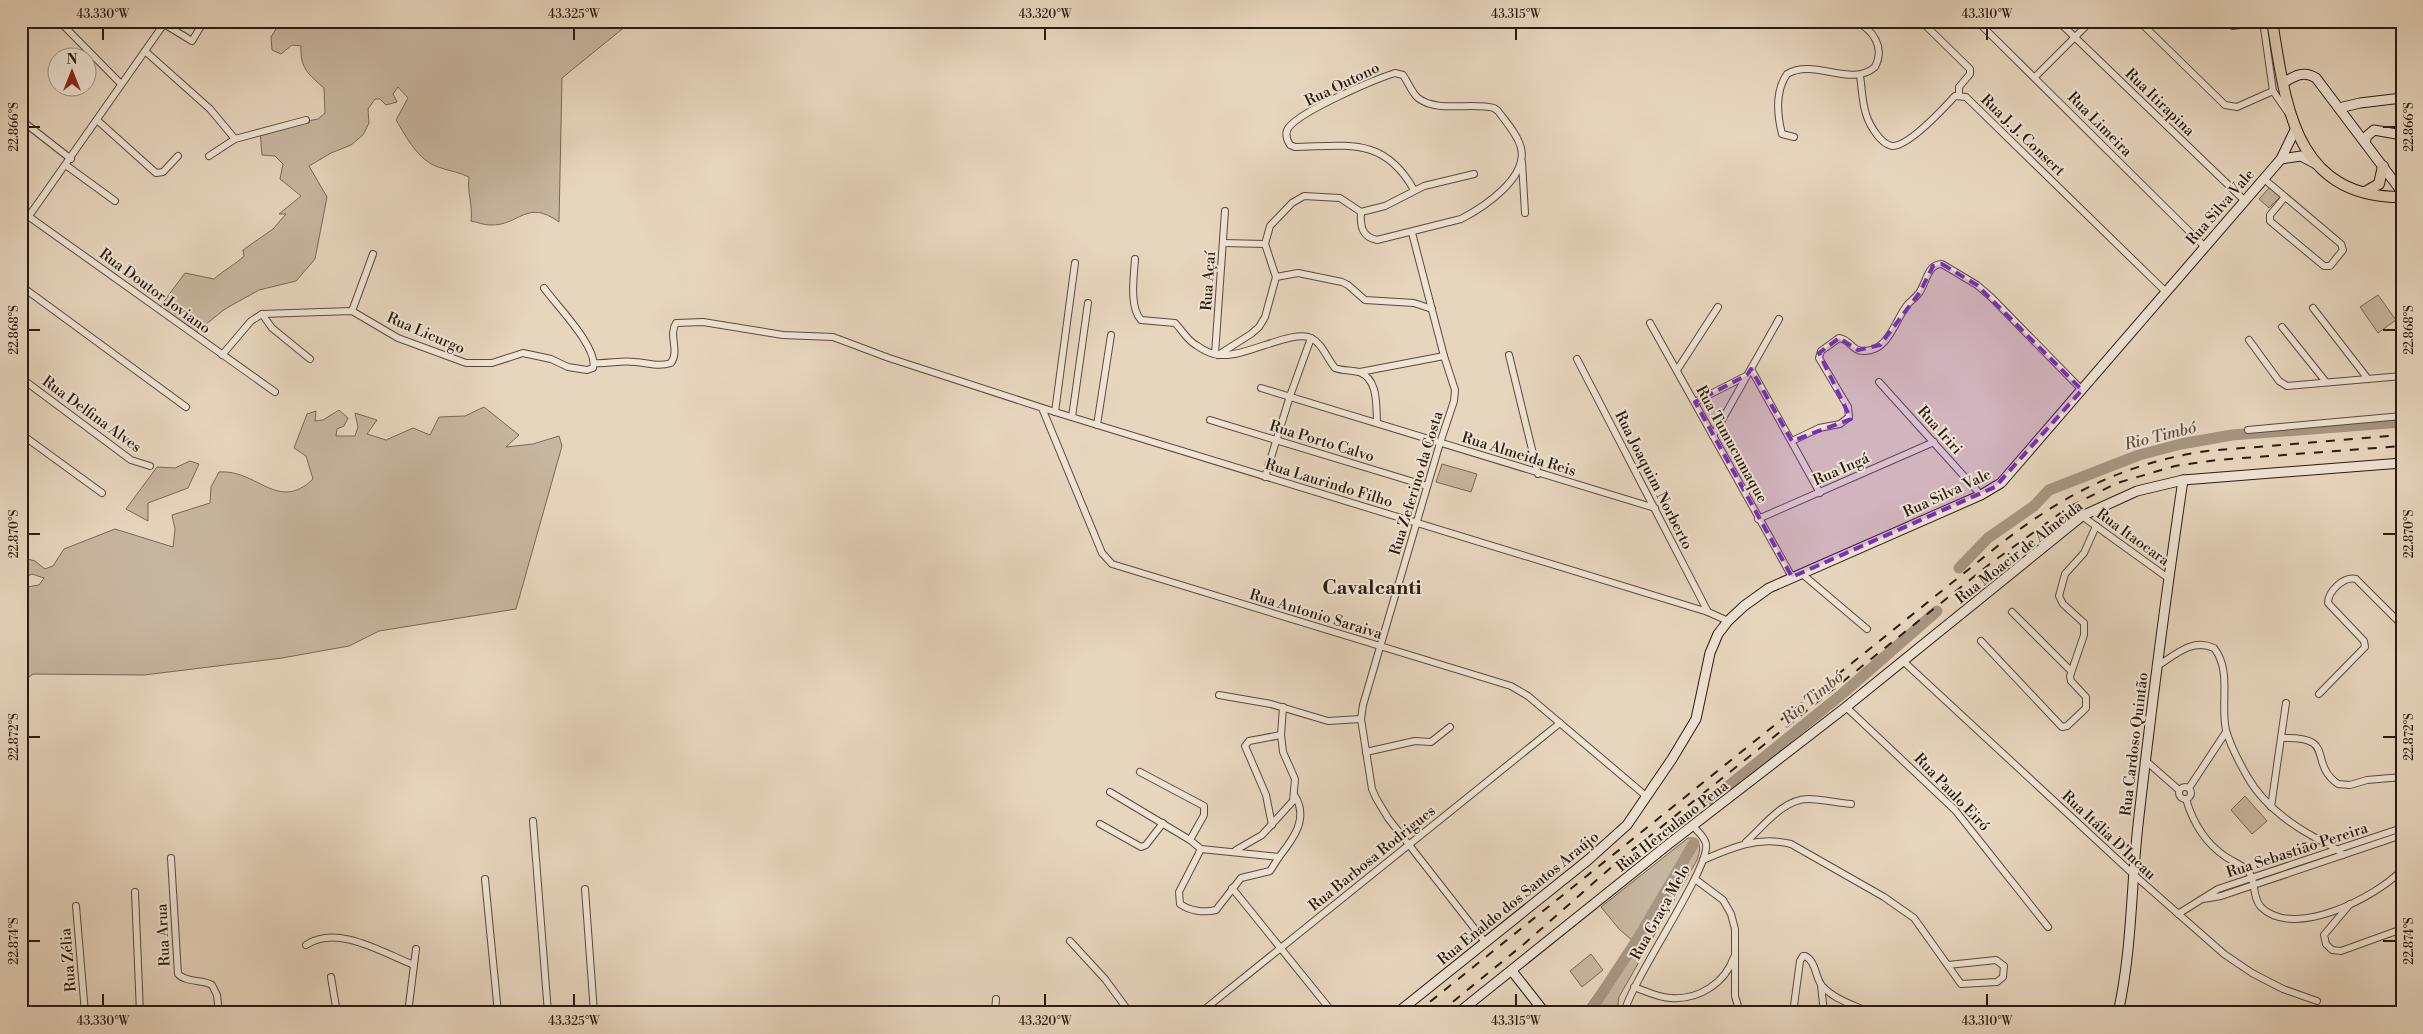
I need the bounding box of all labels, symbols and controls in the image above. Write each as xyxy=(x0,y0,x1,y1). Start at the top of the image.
text: 43.330°W xyxy=(77,7,131,22)
text: 43.325°W xyxy=(548,7,601,22)
text: 43.320°W xyxy=(1018,7,1073,22)
text: 43.315°W xyxy=(1491,7,1542,22)
text: 43.310°W xyxy=(1962,7,2014,22)
north arrow xyxy=(48,48,98,98)
text: N xyxy=(66,51,78,69)
street label: Rua Outono xyxy=(1302,58,1383,111)
street label: Rua Itirapina xyxy=(2121,64,2199,141)
street label: Rua Limeira xyxy=(2063,88,2136,161)
street label: Rua J. J. Consert xyxy=(1977,90,2069,181)
text: 22.866°S xyxy=(7,102,22,152)
text: 22.866°S xyxy=(2402,102,2417,152)
street label: Rua Silva Vale xyxy=(2182,165,2259,249)
street label: Rua Doutor Joviano xyxy=(95,245,214,338)
street label: Rua Açaí xyxy=(1197,250,1220,311)
text: 22.868°S xyxy=(7,305,22,355)
text: 22.868°S xyxy=(2402,305,2417,355)
street label: Rua Licurgo xyxy=(384,308,468,358)
street label: Rua Delfina Alves xyxy=(38,372,145,457)
street label: Rua Tumucumaque xyxy=(1691,382,1772,506)
street label: Rua Iriri xyxy=(1913,402,1966,459)
street label: Rua Zeferino da Costa xyxy=(1386,408,1448,557)
street label: Rua Joaquim Norberto xyxy=(1610,408,1697,553)
street label: Rua Porto Calvo xyxy=(1267,416,1377,466)
water label: Rio Timbó xyxy=(2121,417,2199,455)
street label: Rua Almeida Reis xyxy=(1459,428,1578,481)
street label: Rua Ingá xyxy=(1810,448,1873,490)
street label: Rua Laurindo Filho xyxy=(1263,455,1395,512)
street label: Rua Silva Vale xyxy=(1900,465,1994,522)
street label: Rua Moacir de Almeida xyxy=(1952,496,2087,608)
street label: Rua Itaocara xyxy=(2092,504,2173,571)
text: 22.870°S xyxy=(7,510,22,558)
text: 22.870°S xyxy=(2402,510,2417,558)
district label: Cavalcanti xyxy=(1322,576,1422,601)
street label: Rua Antonio Saraiva xyxy=(1247,585,1385,644)
water label: Rio Timbó xyxy=(1777,667,1848,729)
street label: Rua Cardoso Quintão xyxy=(2116,671,2153,817)
text: 22.872°S xyxy=(7,713,22,761)
text: 22.872°S xyxy=(2402,713,2417,761)
street label: Rua Paulo Eiró xyxy=(1910,749,1994,835)
street label: Rua Herculano Pena xyxy=(1612,776,1733,876)
street label: Rua Itália D'Incau xyxy=(2058,787,2160,884)
street label: Rua Barbosa Rodrigues xyxy=(1305,801,1440,915)
street label: Rua Sebastião Pereira xyxy=(2224,818,2371,882)
street label: Rua Enaldo dos Santos Araújo xyxy=(1434,827,1603,969)
street label: Rua Graça Melo xyxy=(1626,861,1695,963)
street label: Rua Arua xyxy=(152,903,175,967)
text: 22.874°S xyxy=(7,917,22,965)
text: 22.874°S xyxy=(2402,917,2417,965)
street label: Rua Zélia xyxy=(56,927,81,993)
text: 43.330°W xyxy=(77,1014,131,1029)
text: 43.325°W xyxy=(548,1014,601,1029)
text: 43.320°W xyxy=(1018,1014,1073,1029)
text: 43.315°W xyxy=(1491,1014,1542,1029)
text: 43.310°W xyxy=(1962,1014,2014,1029)

